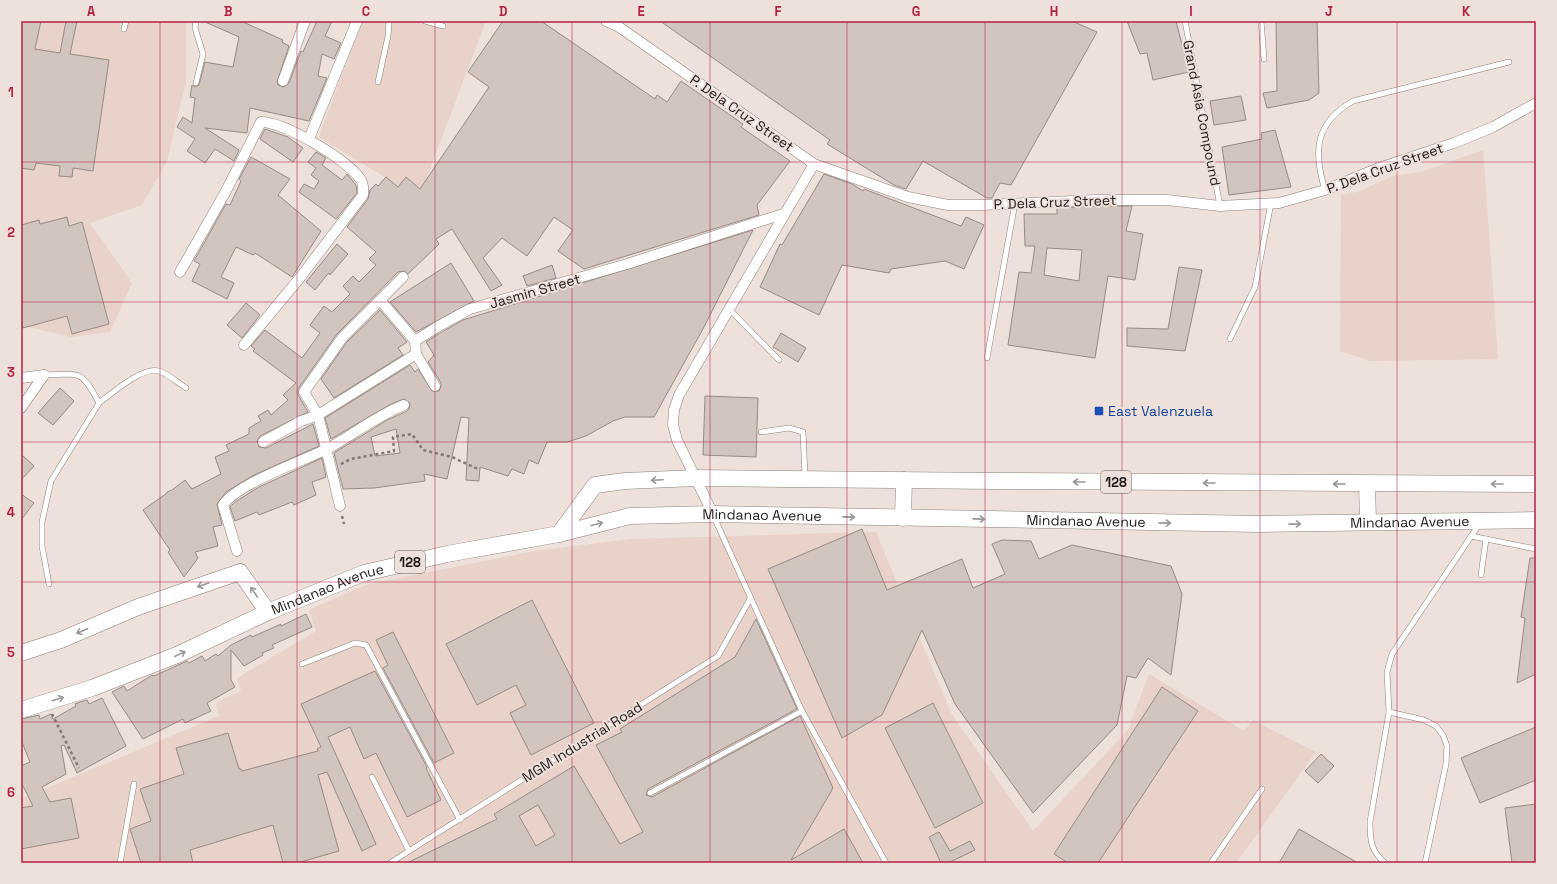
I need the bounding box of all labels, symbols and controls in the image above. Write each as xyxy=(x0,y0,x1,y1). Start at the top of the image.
text: A xyxy=(87,3,96,20)
text: B xyxy=(224,3,233,20)
text: C xyxy=(362,3,370,20)
text: D xyxy=(499,3,508,20)
text: E xyxy=(637,3,645,20)
text: F xyxy=(775,3,782,20)
text: G xyxy=(912,3,920,20)
text: H xyxy=(1050,3,1058,20)
text: I xyxy=(1189,3,1193,20)
text: J xyxy=(1325,3,1333,20)
text: K xyxy=(1462,3,1471,20)
street label: Grand Asia Compound xyxy=(1179,39,1225,187)
street label: P. Dela Cruz Street xyxy=(687,70,797,156)
text: 1 xyxy=(8,84,14,101)
street label: P. Dela Cruz Street xyxy=(1324,139,1446,197)
street label: P. Dela Cruz Street xyxy=(993,191,1117,213)
text: 2 xyxy=(7,224,15,241)
street label: Jasmin Street xyxy=(487,269,583,313)
text: 3 xyxy=(7,364,15,381)
place label: East Valenzuela xyxy=(1108,402,1213,420)
marker: East Valenzuela xyxy=(1093,405,1105,417)
road number: 128 xyxy=(1101,471,1131,493)
one-way arrow xyxy=(651,476,664,483)
one-way arrow xyxy=(1073,478,1086,486)
one-way arrow xyxy=(1203,479,1216,487)
one-way arrow xyxy=(1333,480,1346,488)
one-way arrow xyxy=(1491,480,1504,488)
text: 4 xyxy=(7,504,15,521)
street label: Mindanao Avenue xyxy=(702,505,822,525)
street label: Mindanao Avenue xyxy=(1026,511,1146,531)
street label: Mindanao Avenue xyxy=(1350,512,1470,532)
one-way arrow xyxy=(842,513,855,521)
one-way arrow xyxy=(972,515,985,523)
one-way arrow xyxy=(1158,519,1171,526)
one-way arrow xyxy=(590,520,603,528)
one-way arrow xyxy=(1288,520,1301,527)
road number: 128 xyxy=(395,551,425,573)
street label: Mindanao Avenue xyxy=(268,560,385,619)
one-way arrow xyxy=(197,582,210,589)
one-way arrow xyxy=(250,587,258,598)
one-way arrow xyxy=(76,627,88,635)
text: 5 xyxy=(7,644,15,661)
one-way arrow xyxy=(174,650,186,657)
one-way arrow xyxy=(52,695,65,702)
street label: MGM Industrial Road xyxy=(519,698,645,786)
text: 6 xyxy=(7,784,15,801)

